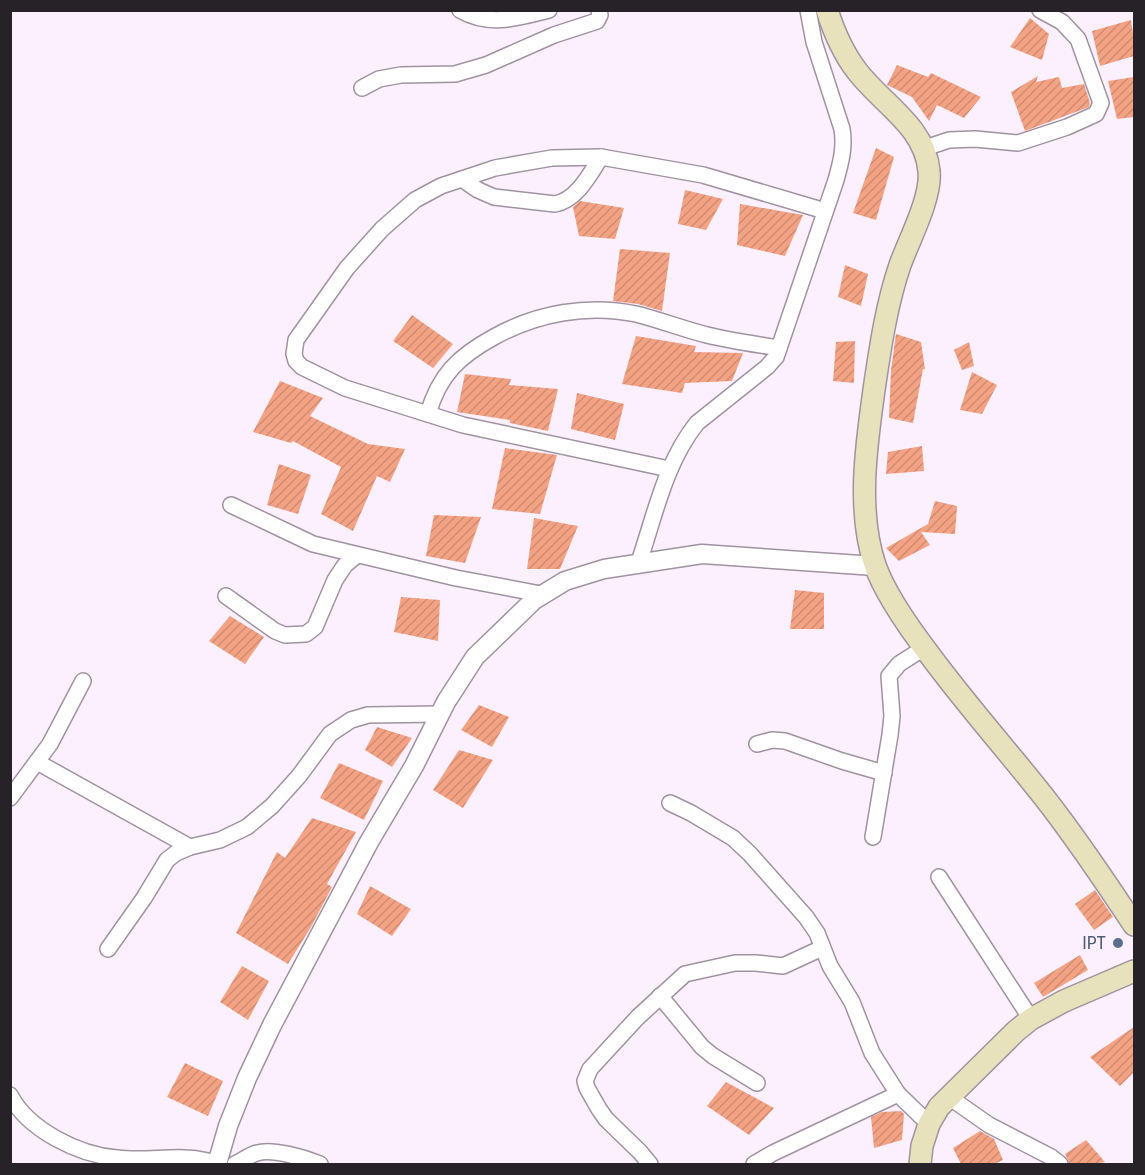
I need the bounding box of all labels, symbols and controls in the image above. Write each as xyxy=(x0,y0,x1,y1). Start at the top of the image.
place label: IPT xyxy=(1082,932,1106,953)
marker: IPT xyxy=(1111,936,1125,950)

